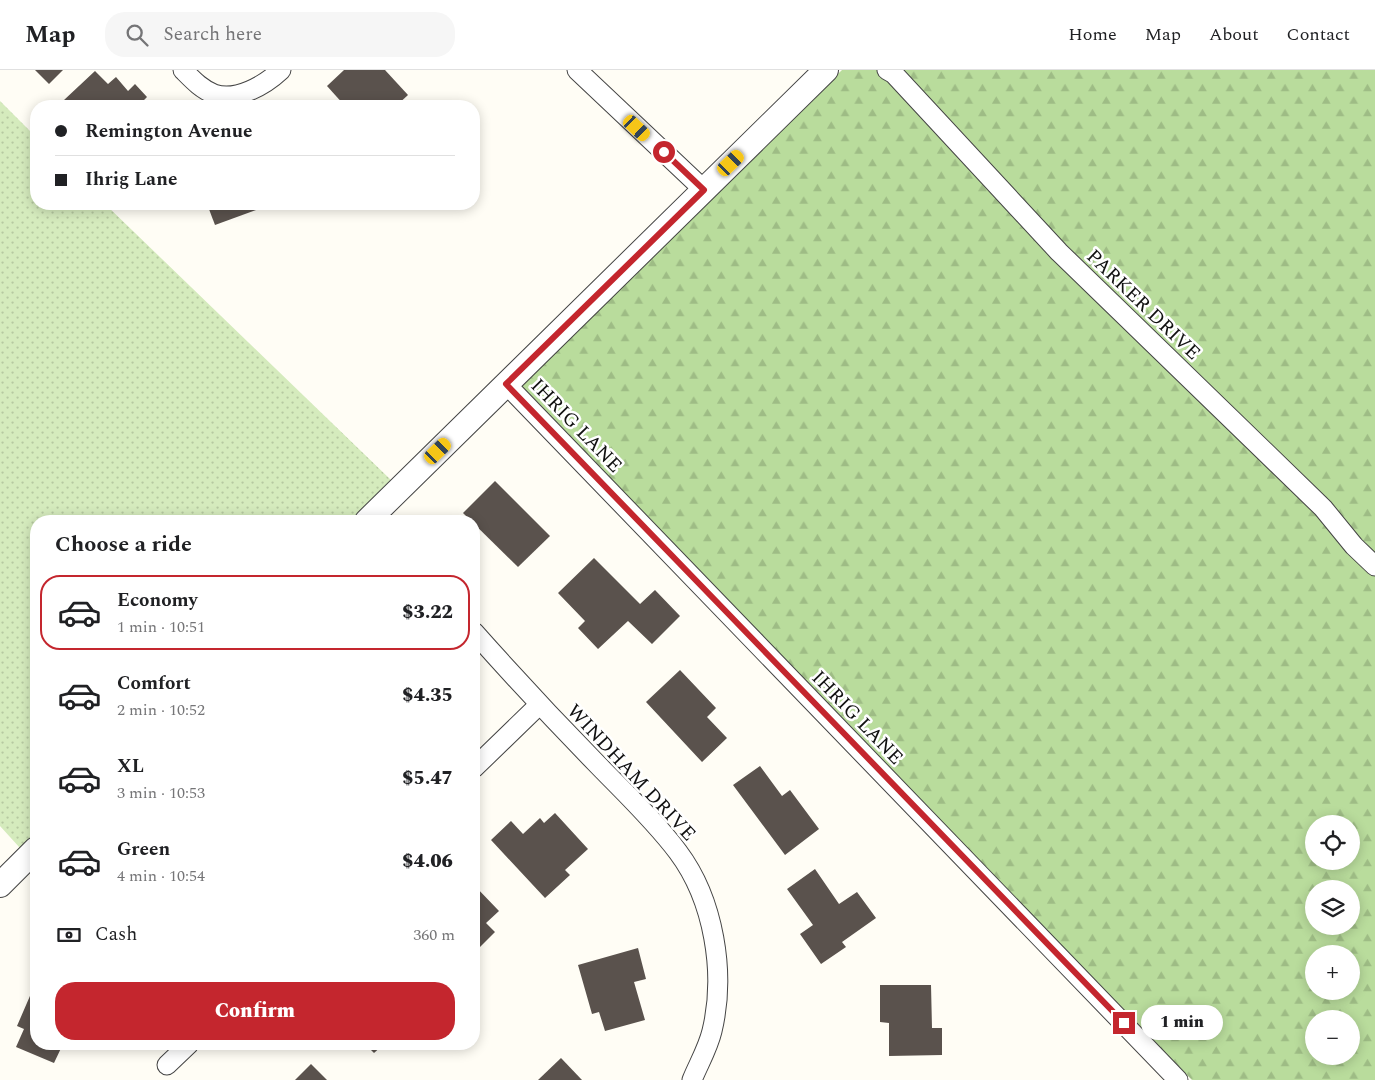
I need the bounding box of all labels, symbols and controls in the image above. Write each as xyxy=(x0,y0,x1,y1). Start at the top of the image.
search box xyxy=(105,12,455,57)
text: Map xyxy=(25,17,75,53)
text: Search here xyxy=(163,20,262,49)
icon: search xyxy=(123,21,151,49)
text: Home xyxy=(1068,21,1117,48)
text: Map xyxy=(1145,21,1181,48)
text: About xyxy=(1209,21,1259,48)
text: Contact xyxy=(1287,21,1350,48)
car xyxy=(620,112,653,144)
text: Remington Avenue xyxy=(85,117,252,146)
route start xyxy=(653,141,675,163)
car xyxy=(714,147,747,179)
text: Ihrig Lane xyxy=(85,165,177,194)
street label: PARKER DRIVE xyxy=(1079,242,1207,367)
street label: IHRIG LANE xyxy=(523,372,629,480)
car xyxy=(421,435,454,467)
text: Choose a ride xyxy=(55,528,192,561)
text: Economy xyxy=(117,586,198,615)
icon: car xyxy=(57,590,102,635)
text: $3.22 xyxy=(402,598,453,627)
text: 1 min · 10:51 xyxy=(117,615,205,639)
street label: IHRIG LANE xyxy=(804,664,910,772)
text: Comfort xyxy=(117,669,191,698)
icon: car xyxy=(57,673,102,718)
text: $4.35 xyxy=(402,681,453,710)
street label: WINDHAM DRIVE xyxy=(559,697,703,848)
text: 2 min · 10:52 xyxy=(117,698,205,722)
text: XL xyxy=(117,752,144,781)
icon: car xyxy=(57,756,102,801)
text: $5.47 xyxy=(402,764,453,793)
text: 3 min · 10:53 xyxy=(117,781,205,805)
map controls xyxy=(1305,815,1360,1065)
button: locate xyxy=(1305,815,1360,870)
text: Green xyxy=(117,835,170,864)
icon: car xyxy=(57,839,102,884)
text: $4.06 xyxy=(402,847,453,876)
text: 4 min · 10:54 xyxy=(117,864,205,888)
button: layers xyxy=(1305,880,1360,935)
text: Cash xyxy=(95,920,137,949)
icon: cash xyxy=(55,921,83,949)
text: 360 m xyxy=(413,923,455,947)
button: + xyxy=(1305,945,1360,1000)
button: Confirm xyxy=(55,982,455,1040)
callout: 1 min xyxy=(1142,1006,1224,1040)
text: 1 min xyxy=(1160,1010,1204,1034)
button: − xyxy=(1305,1010,1360,1065)
route end xyxy=(1113,1012,1135,1034)

